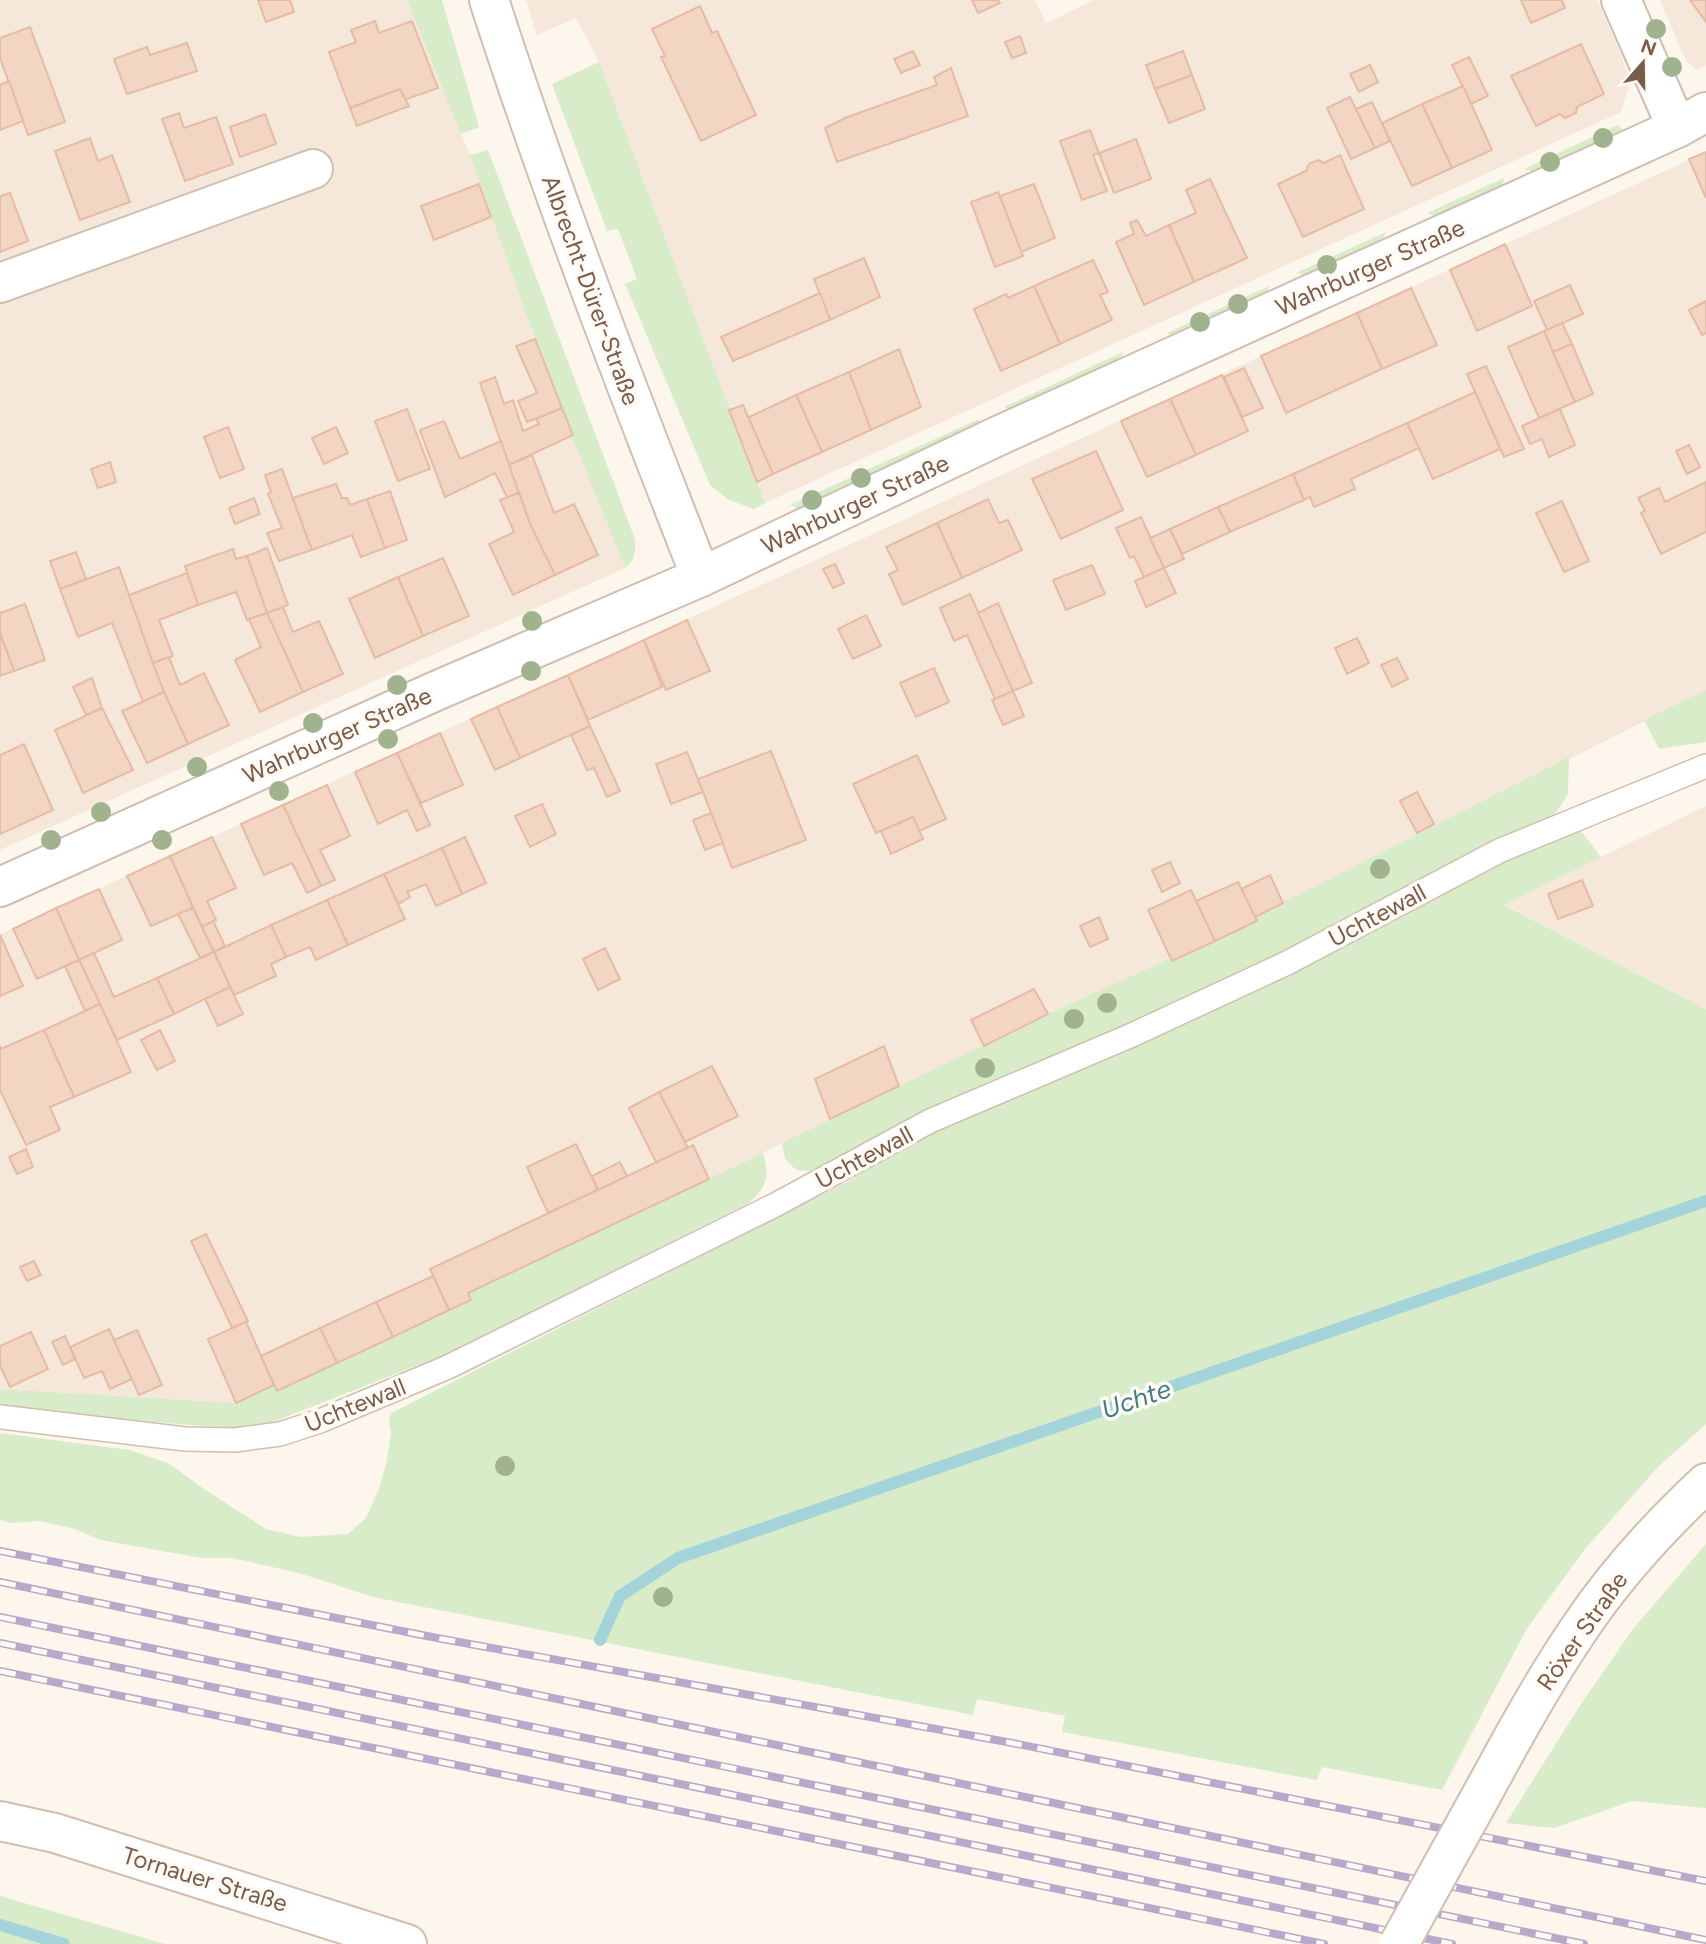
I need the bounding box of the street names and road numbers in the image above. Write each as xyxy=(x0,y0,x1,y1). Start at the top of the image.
street label: Albrecht-Dürer-Straße xyxy=(536,171,646,409)
street label: Wahrburger Straße xyxy=(1271,212,1469,322)
street label: Wahrburger Straße xyxy=(757,448,953,560)
street label: Wahrburger Straße xyxy=(238,680,436,790)
street label: Uchtewall xyxy=(1323,877,1431,953)
street label: Uchtewall xyxy=(810,1119,918,1195)
street label: Uchtewall xyxy=(300,1372,410,1438)
street label: Röxer Straße xyxy=(1531,1566,1633,1696)
street label: Tornauer Straße xyxy=(119,1840,291,1918)

